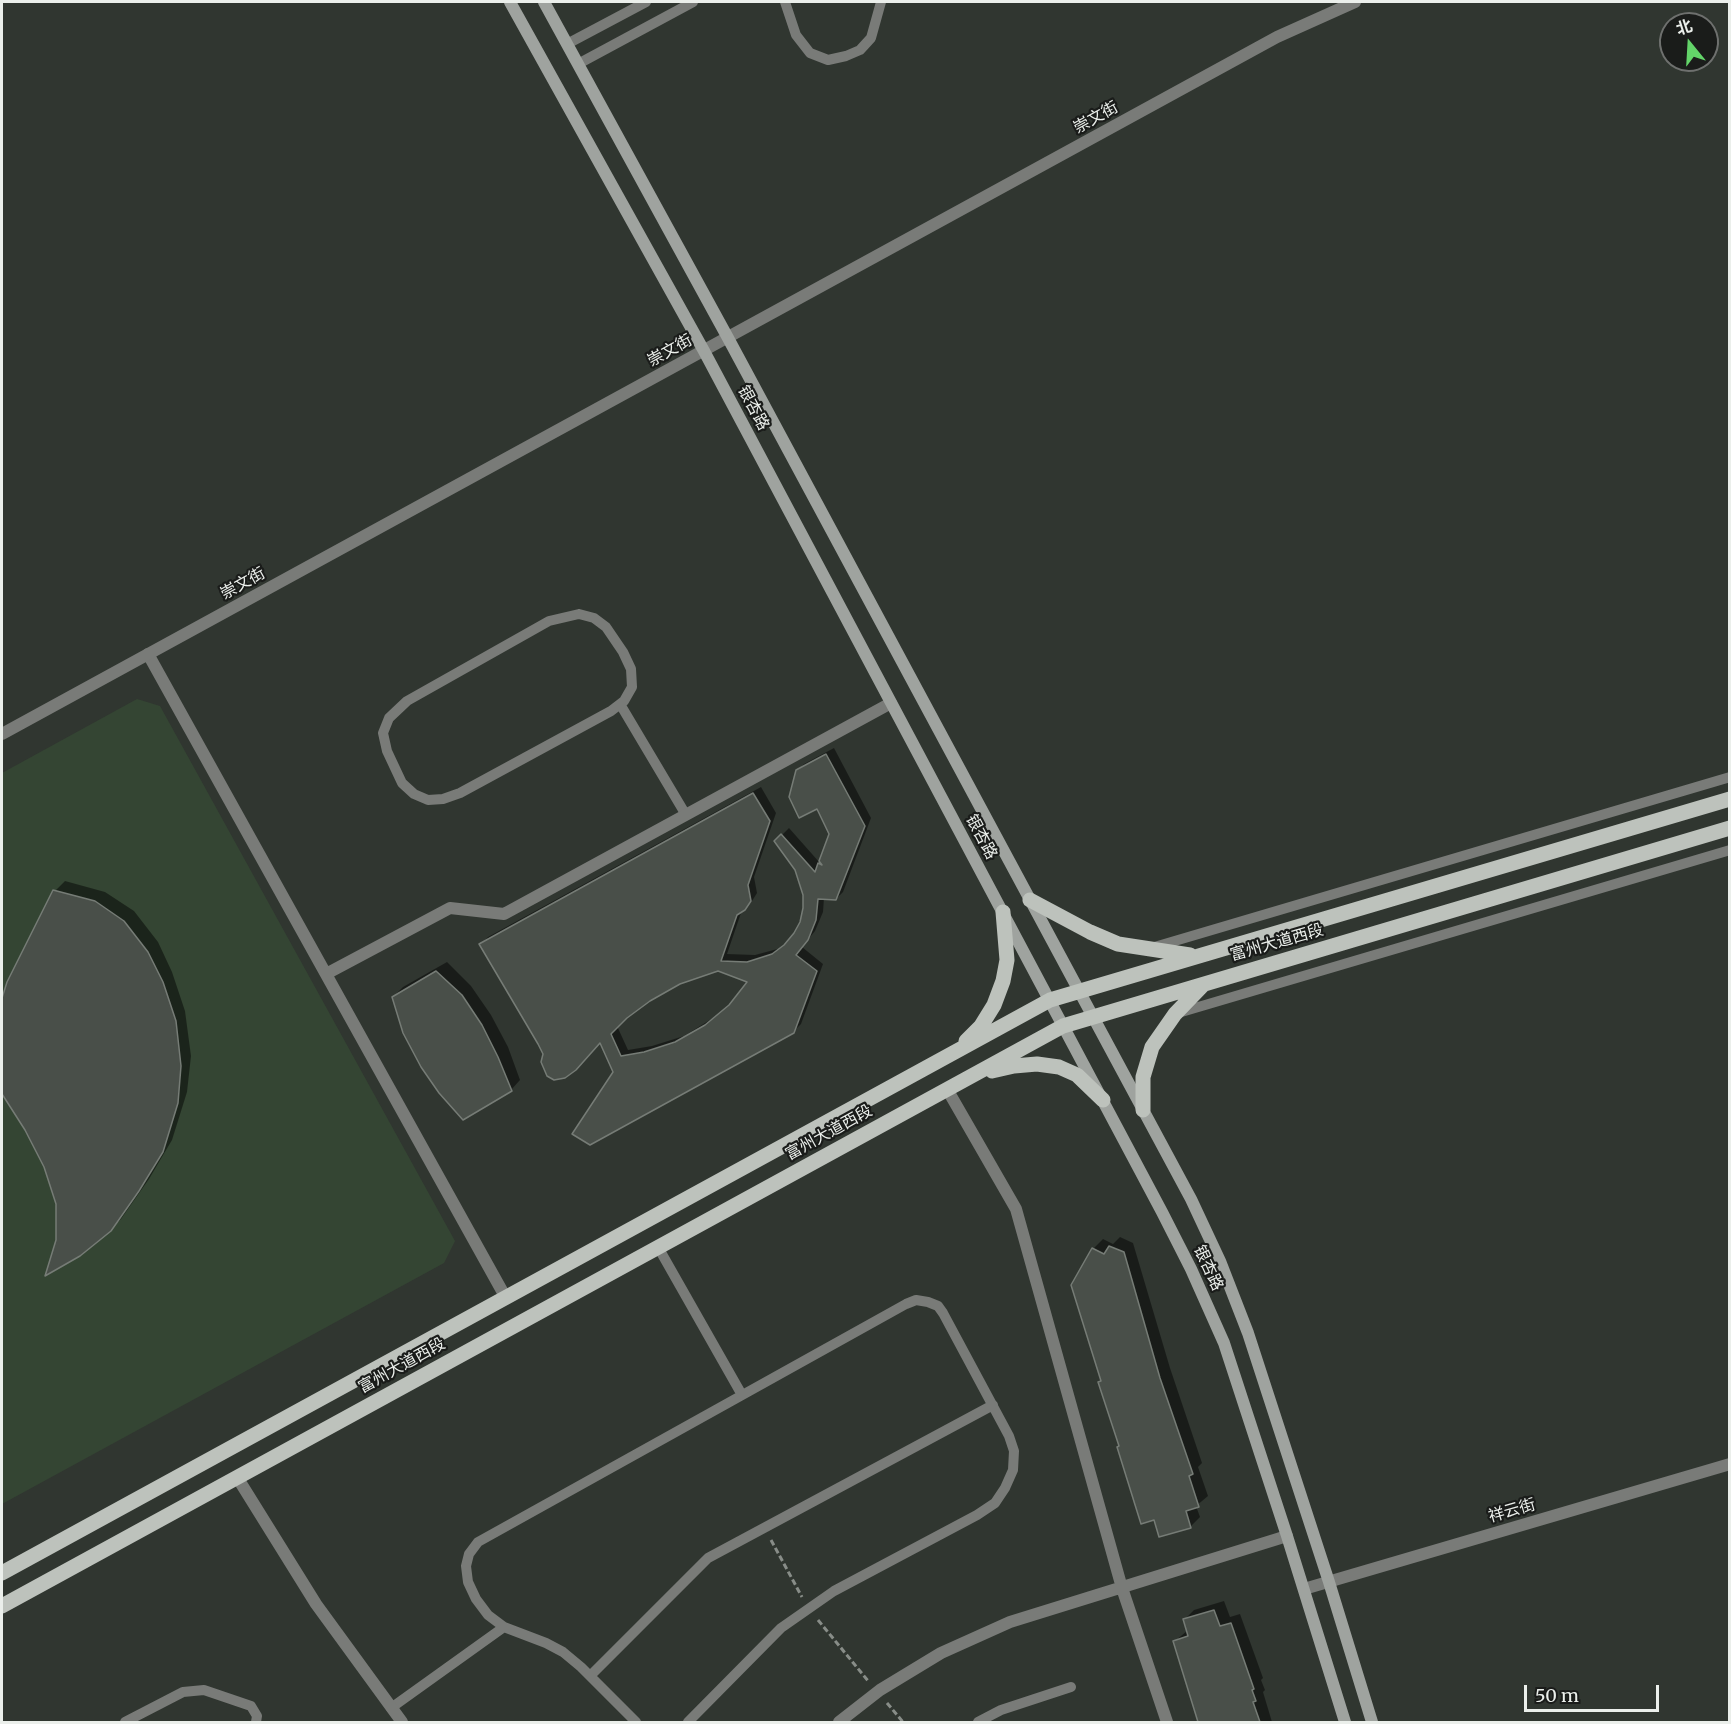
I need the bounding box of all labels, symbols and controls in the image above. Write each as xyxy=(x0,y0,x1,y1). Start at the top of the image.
north arrow xyxy=(1659,12,1719,72)
text: 北 xyxy=(1673,15,1695,39)
street label: 崇文街 xyxy=(1070,98,1122,138)
street label: 崇文街 xyxy=(644,331,696,371)
street label: 银杏路 xyxy=(733,382,773,434)
street label: 崇文街 xyxy=(217,564,269,604)
street label: 银杏路 xyxy=(961,811,1001,863)
street label: 富州大道西段 xyxy=(1228,921,1326,965)
street label: 富州大道西段 xyxy=(782,1101,876,1165)
street label: 银杏路 xyxy=(1189,1242,1227,1294)
street label: 富州大道西段 xyxy=(355,1334,449,1398)
street label: 祥云街 xyxy=(1486,1495,1538,1527)
scale bar xyxy=(1527,1673,1662,1711)
text: 50 m xyxy=(1535,1684,1579,1707)

